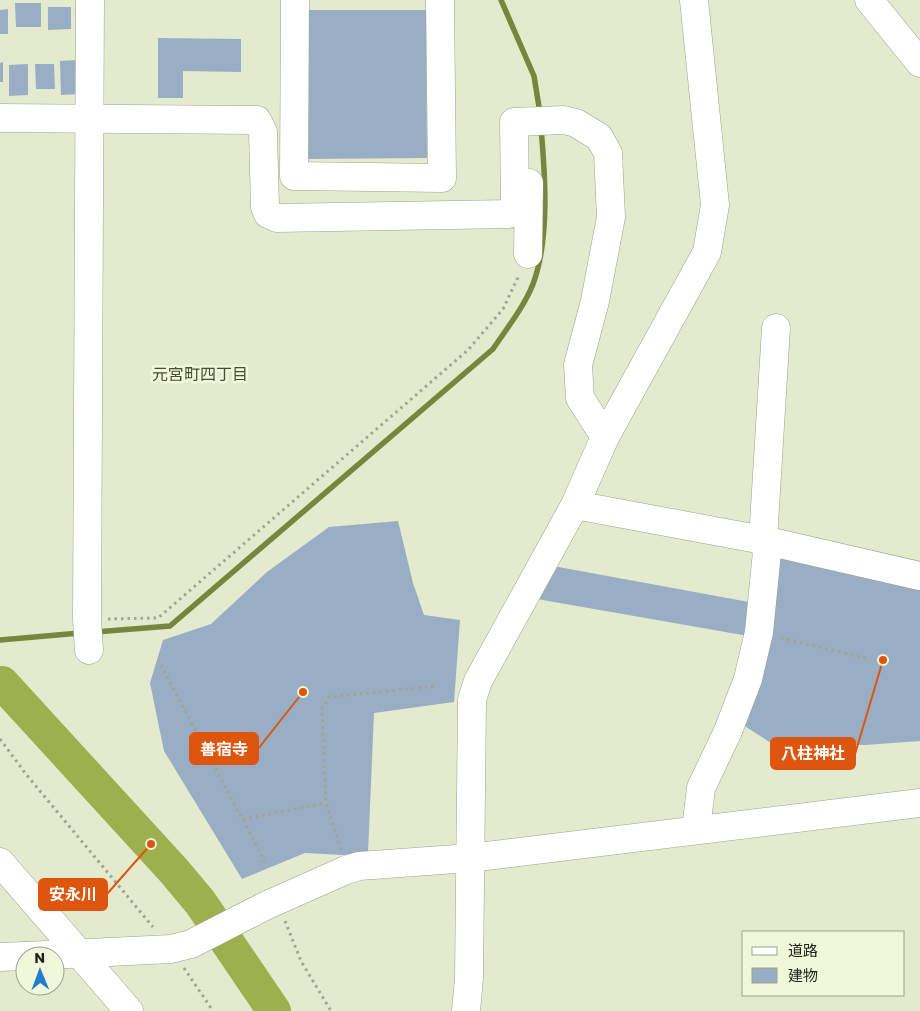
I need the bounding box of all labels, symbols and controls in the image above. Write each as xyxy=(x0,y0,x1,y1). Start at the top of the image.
district label: 元宮町四丁目 xyxy=(152,363,248,386)
callout: 善宿寺 xyxy=(190,733,258,764)
text: 善宿寺 xyxy=(200,738,248,761)
callout: 八柱神社 xyxy=(771,738,855,769)
text: 八柱神社 xyxy=(781,742,845,765)
callout: 安永川 xyxy=(39,879,107,910)
text: 安永川 xyxy=(49,883,97,906)
legend xyxy=(742,931,905,996)
text: 道路 xyxy=(788,940,818,961)
north arrow xyxy=(15,946,65,996)
text: N xyxy=(34,948,45,968)
text: 建物 xyxy=(788,965,818,986)

